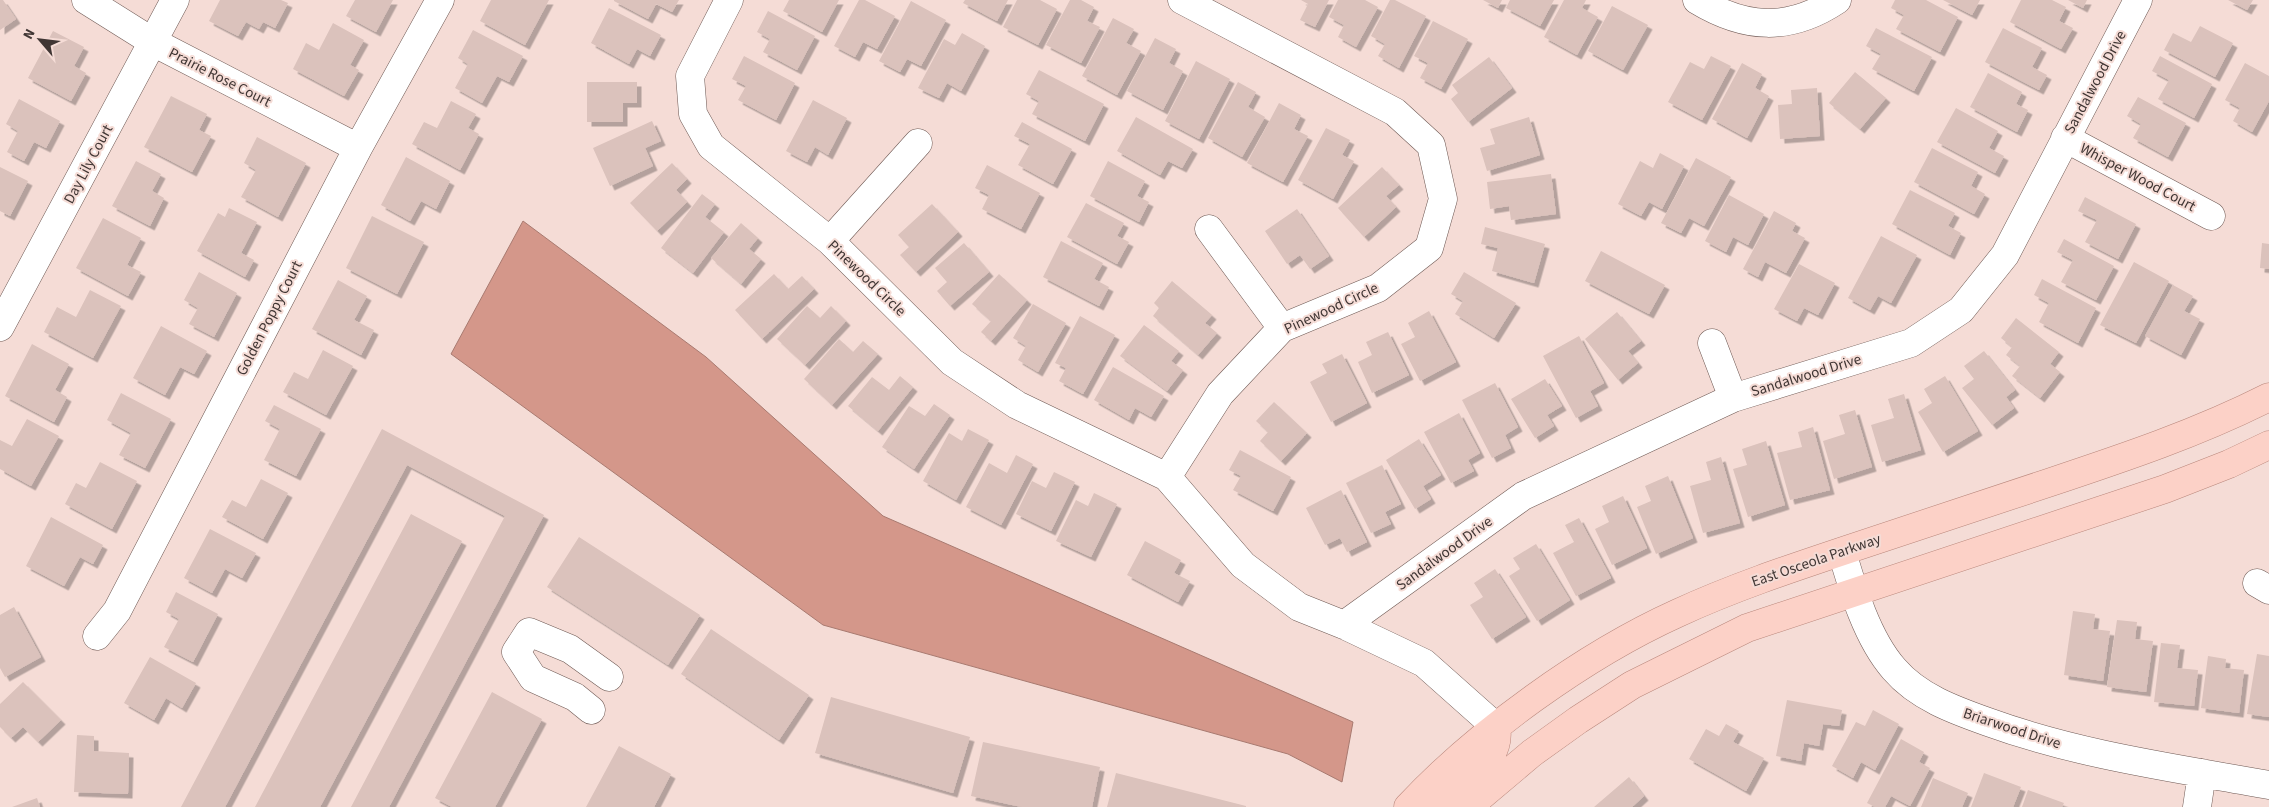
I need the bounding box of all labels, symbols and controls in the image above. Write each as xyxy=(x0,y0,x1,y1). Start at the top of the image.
north arrow xyxy=(15,15,65,65)
text: N xyxy=(18,26,40,43)
street label: Sandalwood Drive xyxy=(2059,27,2132,138)
street label: Prairie Rose Court xyxy=(165,43,275,112)
street label: Day Lily Court xyxy=(59,121,118,207)
street label: Whisper Wood Court xyxy=(2076,138,2199,217)
street label: Pinewood Circle xyxy=(823,236,911,321)
street label: Golden Poppy Court xyxy=(231,257,307,379)
street label: Pinewood Circle xyxy=(1281,277,1382,339)
street label: Sandalwood Drive xyxy=(1748,349,1864,402)
street label: Sandalwood Drive xyxy=(1392,511,1497,595)
street label: East Osceola Parkway xyxy=(1749,528,1884,592)
street label: Briarwood Drive xyxy=(1960,703,2063,754)

